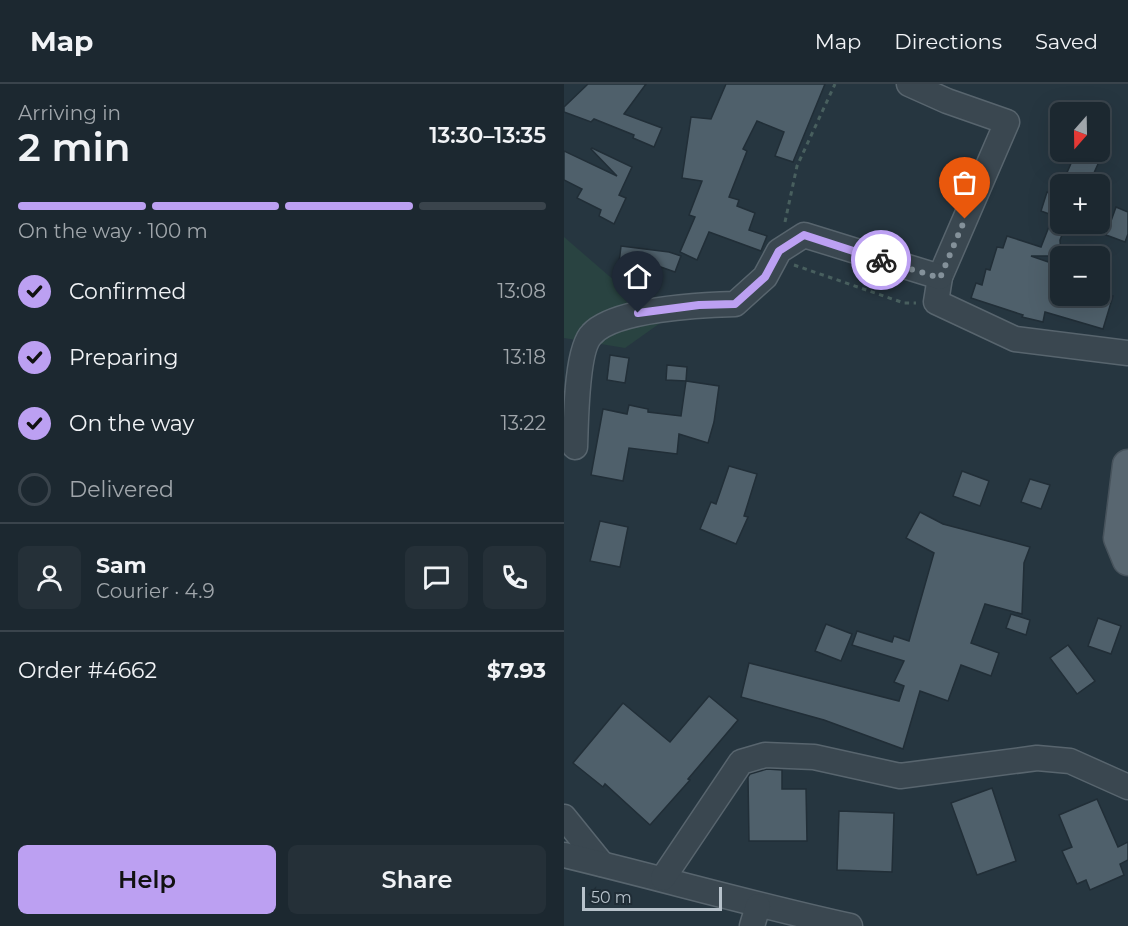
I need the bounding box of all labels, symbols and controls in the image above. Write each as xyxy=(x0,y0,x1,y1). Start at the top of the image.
text: Map xyxy=(30,24,93,58)
text: Map xyxy=(815,29,861,54)
text: Directions xyxy=(894,29,1002,54)
text: Saved xyxy=(1035,29,1098,54)
text: Arriving in xyxy=(18,101,121,125)
north arrow xyxy=(1050,102,1110,162)
map controls xyxy=(1050,102,1110,306)
text: 13:30–13:35 xyxy=(429,122,546,149)
text: 2 min xyxy=(18,123,131,171)
pin xyxy=(939,157,990,219)
icon: bag xyxy=(948,166,981,199)
button: + xyxy=(1050,174,1110,234)
text: On the way · 100 m xyxy=(18,219,208,243)
courier xyxy=(851,230,911,290)
icon: bike xyxy=(865,244,898,277)
button: − xyxy=(1050,246,1110,306)
pin xyxy=(612,251,663,313)
icon: home xyxy=(621,260,654,293)
icon: check xyxy=(18,275,51,308)
text: Confirmed xyxy=(69,278,186,305)
text: 13:08 xyxy=(497,279,546,303)
icon: check xyxy=(18,341,51,374)
text: Preparing xyxy=(69,344,178,371)
text: 13:18 xyxy=(503,345,546,369)
icon: check xyxy=(18,407,51,440)
text: On the way xyxy=(69,410,194,437)
text: 13:22 xyxy=(501,411,546,435)
text: Delivered xyxy=(69,476,174,503)
button: person xyxy=(18,546,81,609)
button: chat xyxy=(405,546,468,609)
button: phone xyxy=(483,546,546,609)
text: Sam xyxy=(96,552,147,579)
text: Courier · 4.9 xyxy=(96,579,215,603)
text: Order #4662 xyxy=(18,657,157,684)
text: $7.93 xyxy=(487,657,546,684)
button: Help xyxy=(18,845,276,914)
button: Share xyxy=(288,845,546,914)
scale bar xyxy=(582,884,722,912)
text: 50 m xyxy=(591,888,632,907)

